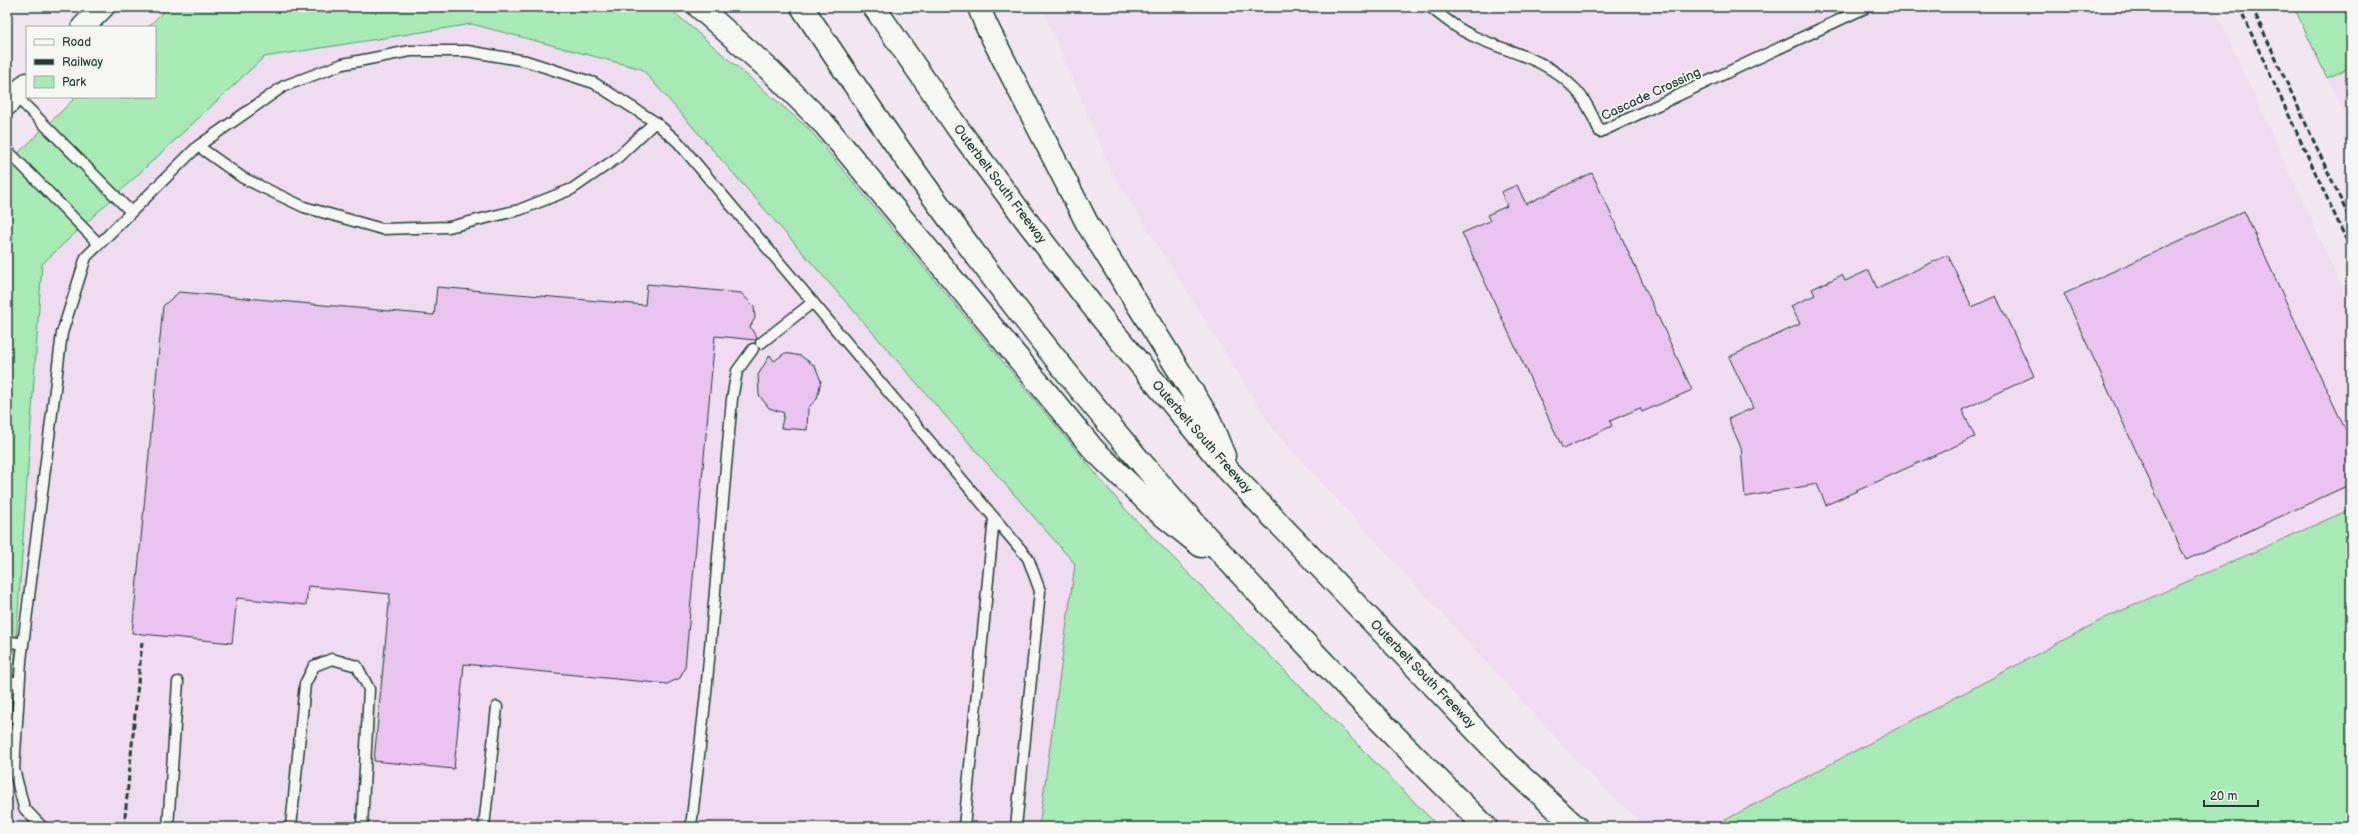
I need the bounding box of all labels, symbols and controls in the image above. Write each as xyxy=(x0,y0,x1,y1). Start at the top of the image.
legend xyxy=(26,26,156,98)
text: Road xyxy=(62,35,91,50)
text: Railway xyxy=(62,55,104,70)
street label: Cascade Crossing xyxy=(1599,64,1703,124)
text: Park xyxy=(62,75,86,90)
street label: Outerbelt South Freeway xyxy=(950,121,1050,247)
street label: Outerbelt South Freeway xyxy=(1148,377,1256,497)
street label: Outerbelt South Freeway xyxy=(1367,616,1479,732)
scale bar xyxy=(2204,782,2258,808)
text: 20 m xyxy=(2210,789,2237,804)

